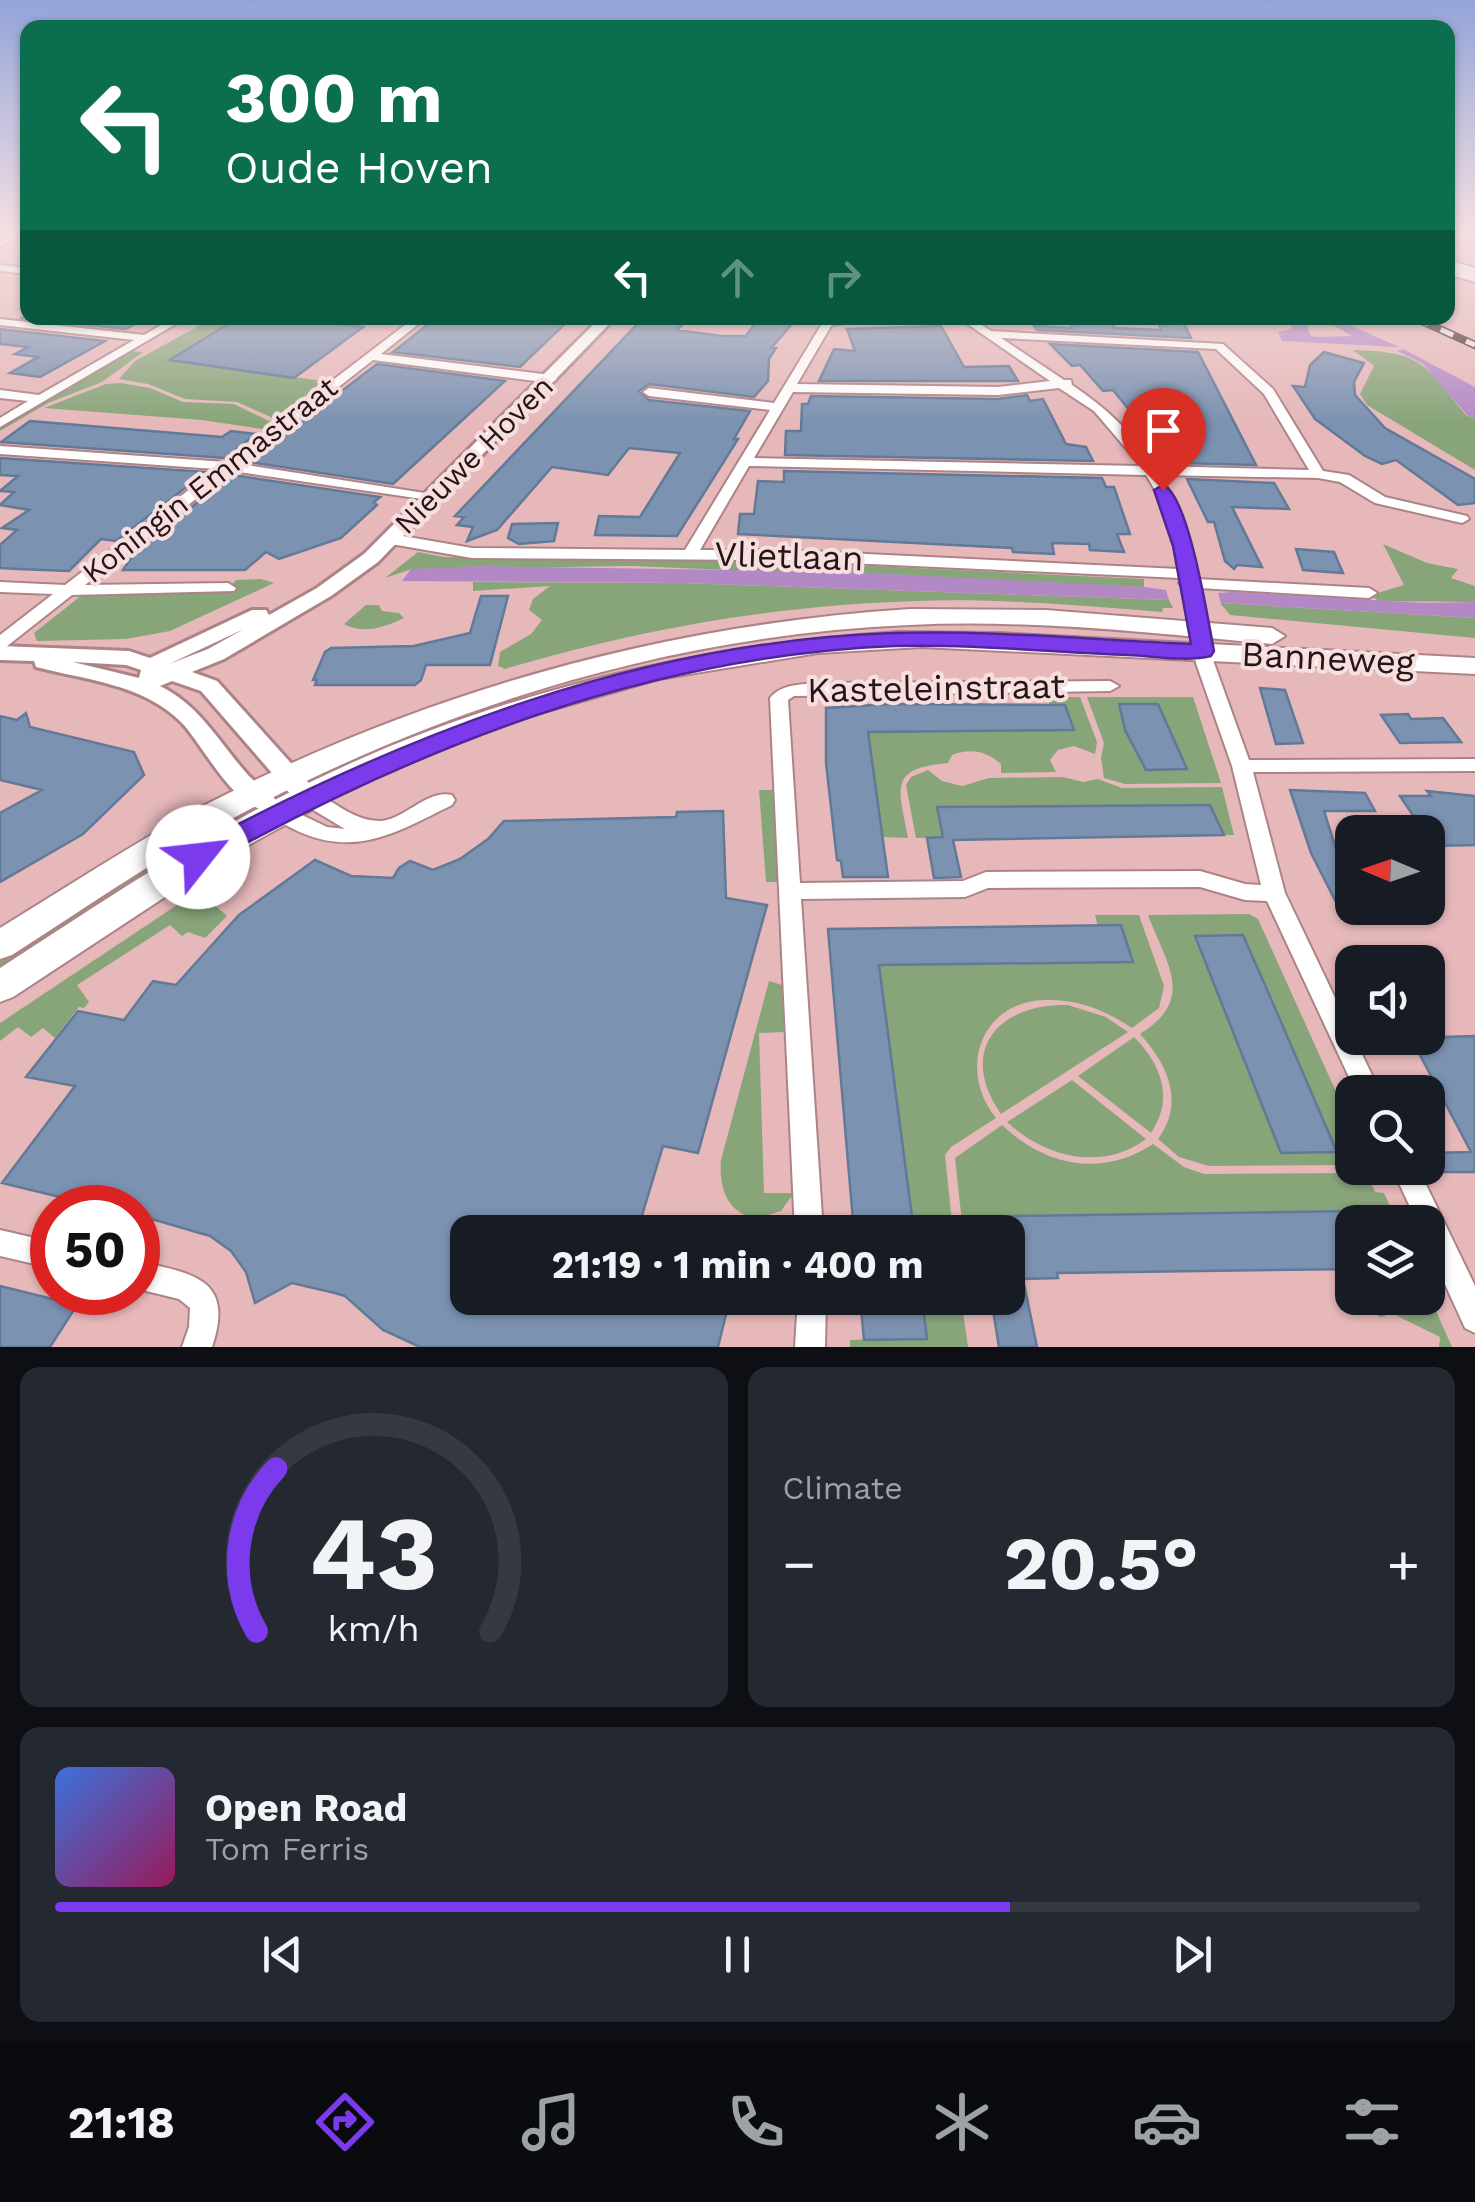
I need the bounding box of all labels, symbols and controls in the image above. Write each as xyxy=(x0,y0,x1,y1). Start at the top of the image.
text: 300 m xyxy=(225,57,443,139)
icon: left xyxy=(60,60,190,190)
text: Oude Hoven xyxy=(225,141,493,194)
icon: left xyxy=(605,250,660,305)
icon: ahead xyxy=(710,250,765,305)
icon: right xyxy=(815,250,870,305)
street label: Nieuwe Hoven xyxy=(387,368,560,541)
street label: Koningin Emmastraat xyxy=(75,369,344,590)
pin xyxy=(1121,388,1206,491)
icon: arrive xyxy=(1136,403,1191,458)
street label: Vlietlaan xyxy=(714,532,864,580)
street label: Banneweg xyxy=(1240,632,1416,684)
street label: Kasteleinstraat xyxy=(807,665,1066,711)
position arrow xyxy=(146,805,250,909)
north arrow xyxy=(1335,815,1445,925)
map controls xyxy=(1335,815,1445,1315)
button: sound xyxy=(1335,945,1445,1055)
button: search xyxy=(1335,1075,1445,1185)
speed limit sign: 50 xyxy=(30,1185,160,1315)
button: layers xyxy=(1335,1205,1445,1315)
text: 21:19 · 1 min · 400 m xyxy=(551,1243,924,1287)
text: Climate xyxy=(783,1469,903,1507)
text: 43 xyxy=(309,1492,438,1614)
text: 20.5° xyxy=(1004,1519,1199,1607)
text: − xyxy=(783,1532,816,1596)
text: + xyxy=(1387,1532,1420,1596)
text: km/h xyxy=(328,1608,420,1650)
text: Open Road xyxy=(205,1786,407,1830)
text: Tom Ferris xyxy=(205,1830,369,1868)
icon: previous xyxy=(255,1927,310,1982)
icon: pause xyxy=(710,1927,765,1982)
icon: next xyxy=(1165,1927,1220,1982)
icon: directions xyxy=(310,2087,380,2157)
icon: music xyxy=(516,2087,586,2157)
icon: phone xyxy=(721,2087,791,2157)
icon: climate xyxy=(927,2087,997,2157)
icon: car xyxy=(1132,2087,1202,2157)
icon: filters xyxy=(1337,2087,1407,2157)
text: 21:18 xyxy=(68,2096,175,2149)

